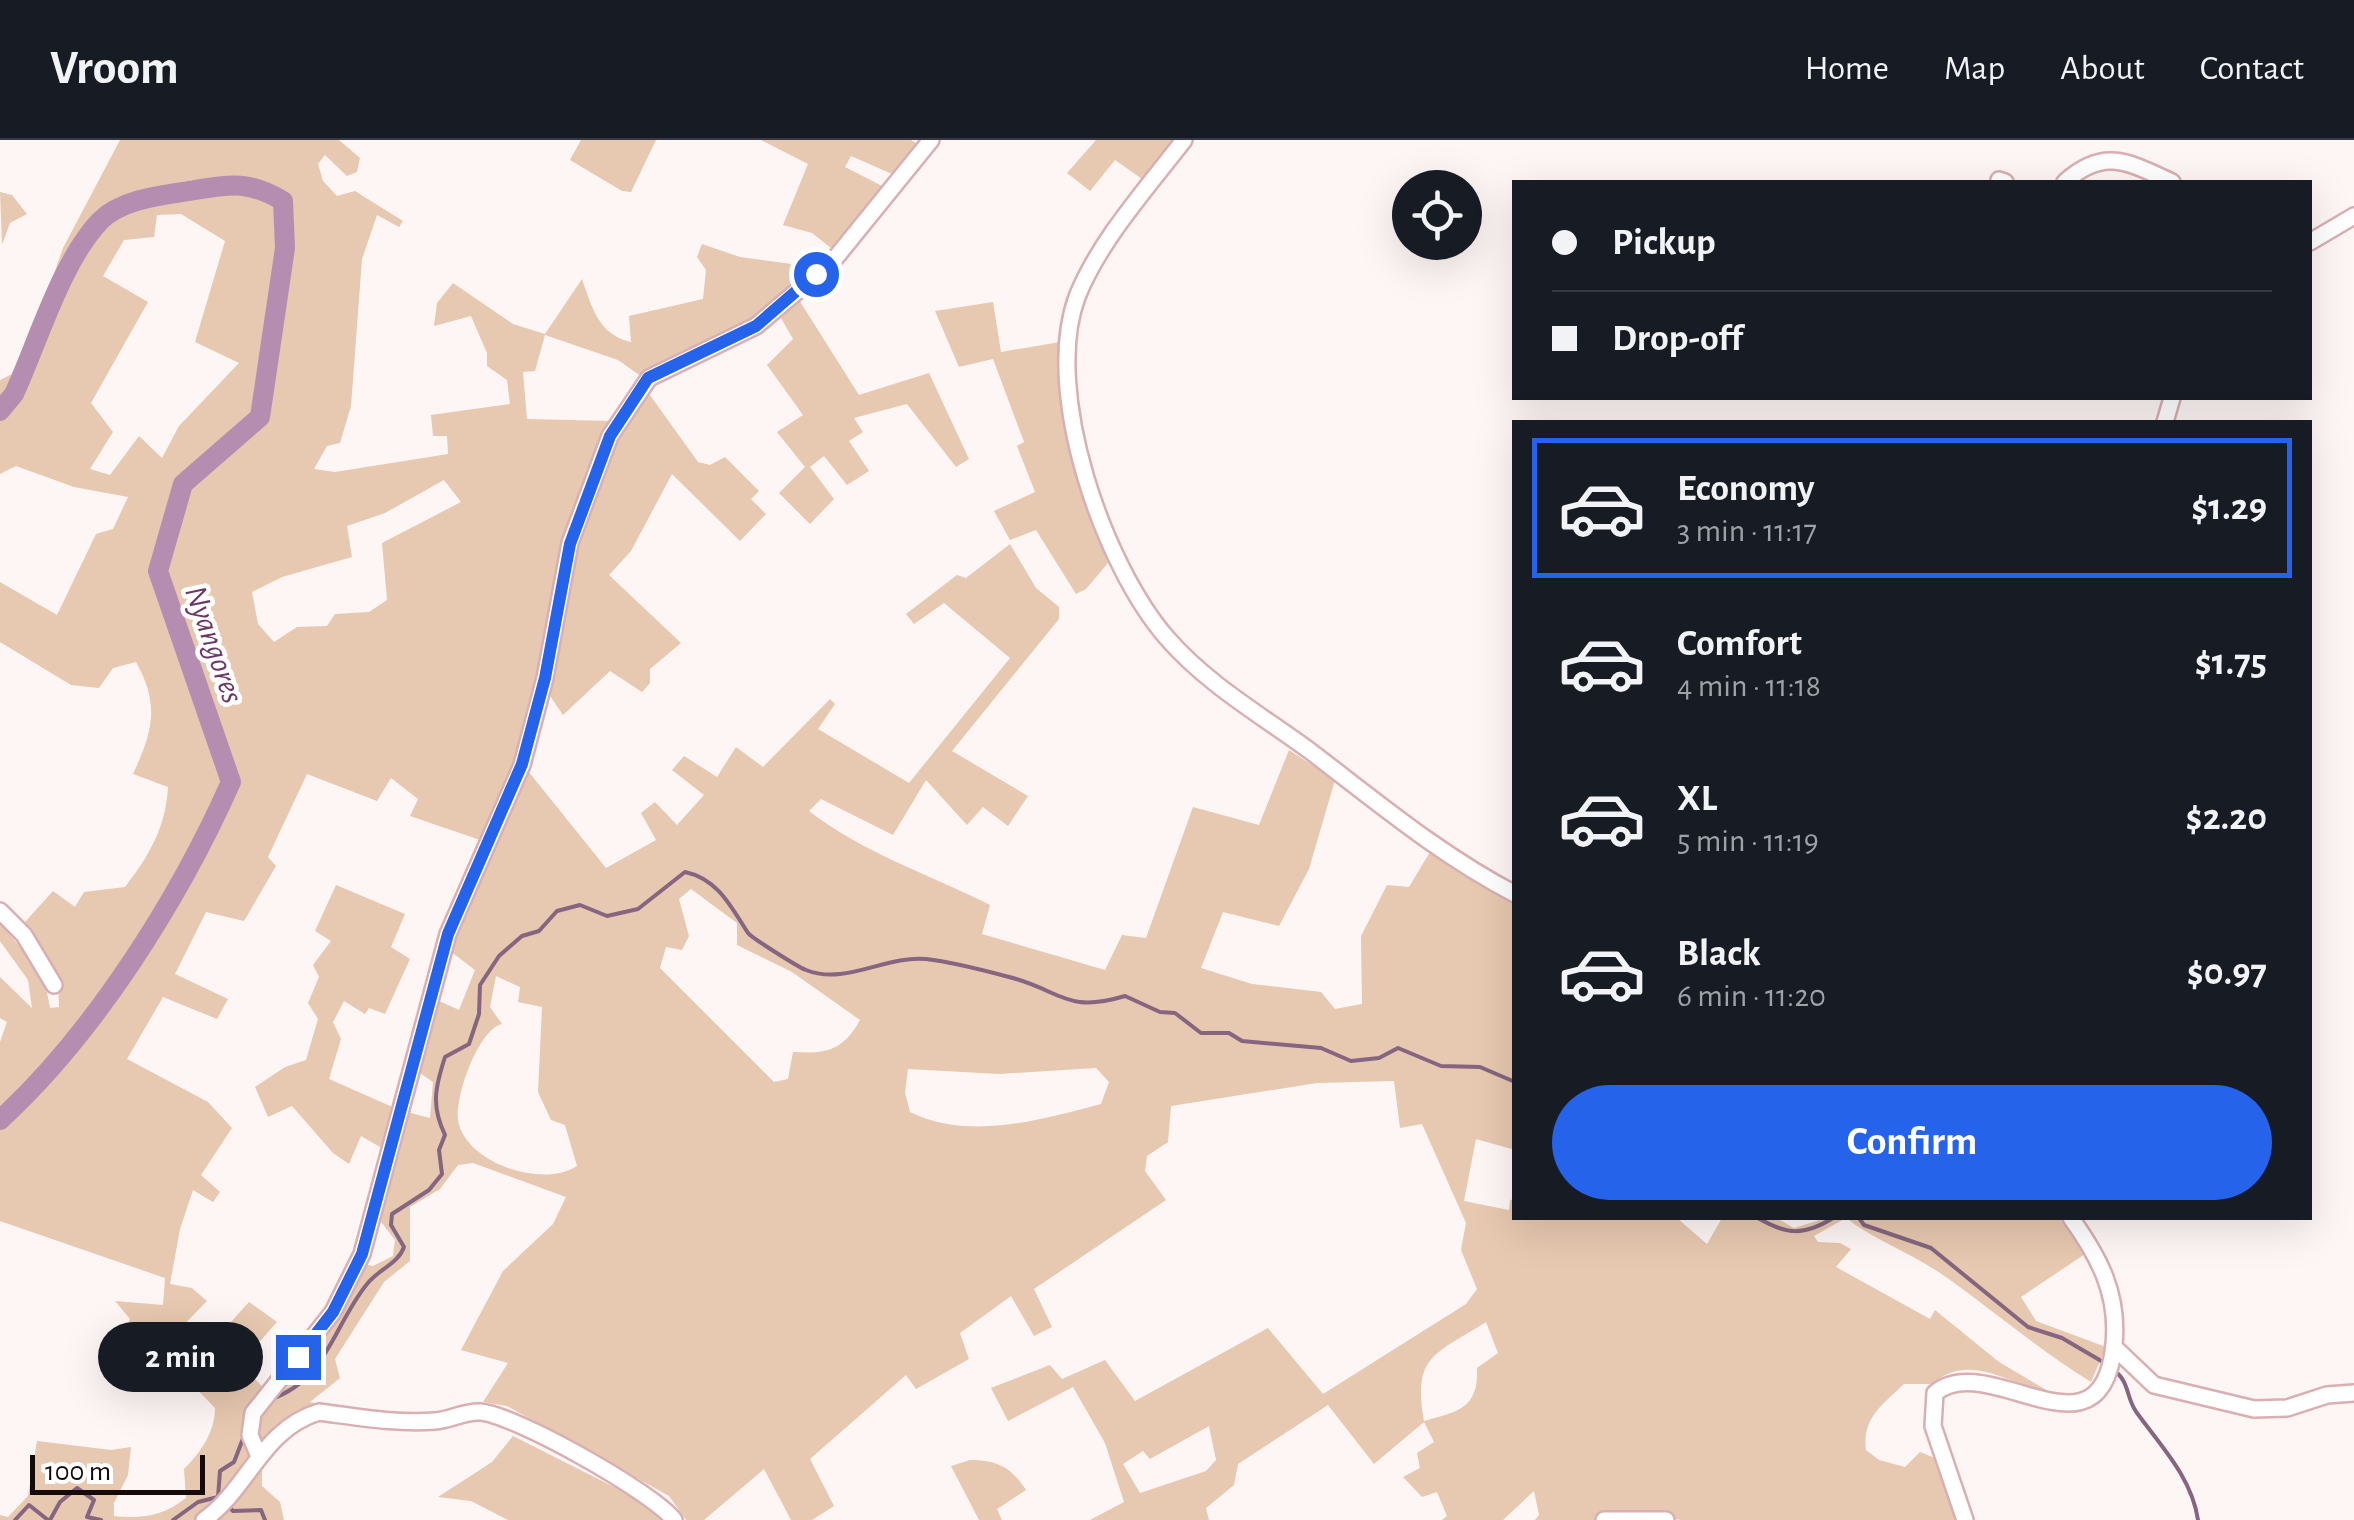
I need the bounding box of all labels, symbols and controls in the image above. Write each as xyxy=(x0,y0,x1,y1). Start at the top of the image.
text: Vroom xyxy=(50,45,179,93)
text: Home xyxy=(1805,51,1889,86)
text: Map xyxy=(1944,51,2005,86)
text: About xyxy=(2060,51,2145,86)
text: Contact xyxy=(2200,51,2304,86)
map controls xyxy=(1392,170,1482,260)
button: locate xyxy=(1392,170,1482,260)
text: Pickup xyxy=(1612,224,1716,262)
route start xyxy=(794,252,839,297)
text: Drop-off xyxy=(1612,320,1743,358)
icon: car xyxy=(1557,463,1647,553)
text: Economy xyxy=(1677,470,1815,508)
text: $1.29 xyxy=(2191,489,2267,527)
text: 3 min · 11:17 xyxy=(1677,515,1817,547)
water label: Nyangores xyxy=(179,582,249,707)
icon: car xyxy=(1557,618,1647,708)
text: Comfort xyxy=(1677,625,1802,663)
text: $1.75 xyxy=(2195,644,2267,682)
text: 4 min · 11:18 xyxy=(1677,670,1821,702)
icon: car xyxy=(1557,773,1647,863)
text: XL xyxy=(1677,780,1717,818)
text: $2.20 xyxy=(2186,799,2267,837)
text: 5 min · 11:19 xyxy=(1677,825,1819,857)
icon: car xyxy=(1557,928,1647,1018)
text: Black xyxy=(1677,935,1761,973)
text: $0.97 xyxy=(2187,954,2267,992)
text: 6 min · 11:20 xyxy=(1677,980,1826,1012)
button: Confirm xyxy=(1552,1085,2272,1200)
callout: 2 min xyxy=(98,1322,263,1392)
route end xyxy=(276,1335,321,1380)
text: 2 min xyxy=(145,1341,216,1373)
scale bar xyxy=(30,1450,205,1494)
text: 100 m xyxy=(45,1458,111,1486)

